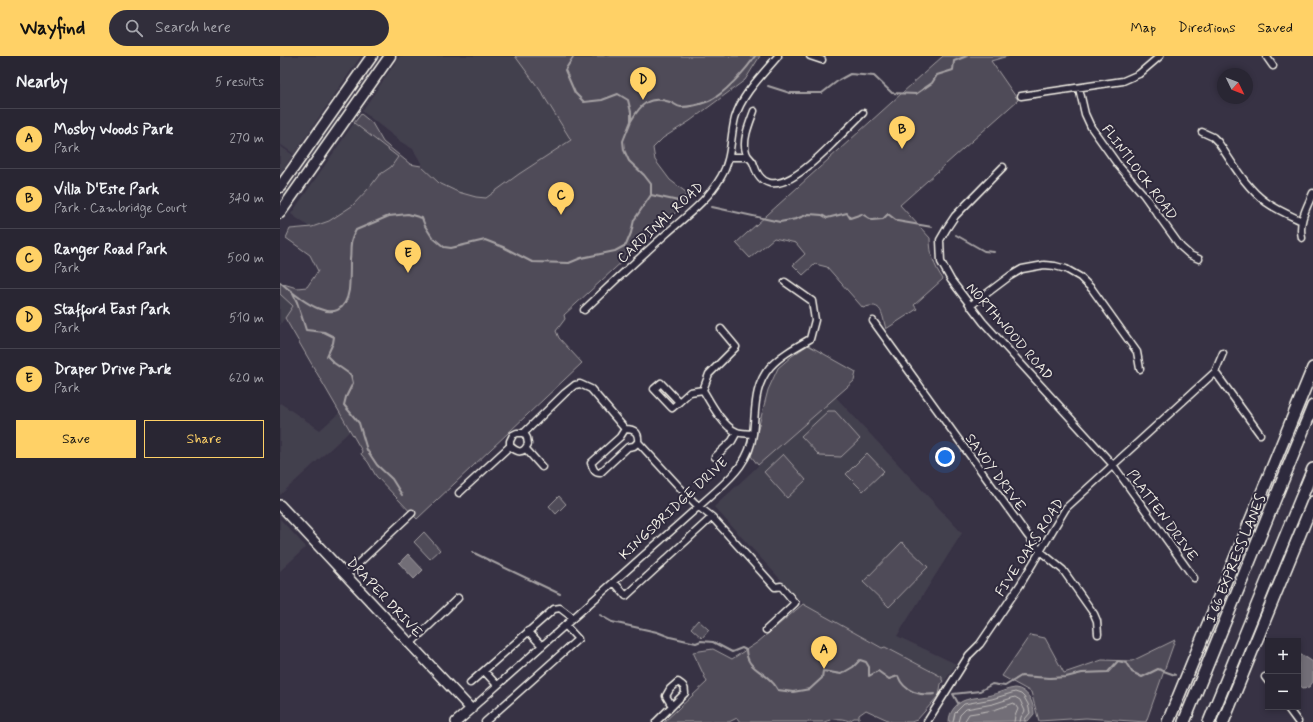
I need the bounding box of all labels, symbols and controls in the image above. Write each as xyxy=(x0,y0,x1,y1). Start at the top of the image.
search box xyxy=(109,10,389,46)
text: Wayfind xyxy=(20,16,85,41)
icon: search xyxy=(123,17,145,39)
text: Search here xyxy=(155,18,231,38)
text: Map xyxy=(1130,19,1156,37)
text: Directions xyxy=(1178,19,1236,37)
text: Saved xyxy=(1258,19,1293,37)
pin: D xyxy=(630,67,656,100)
north arrow xyxy=(1217,68,1253,104)
text: Nearby xyxy=(16,71,68,93)
text: 5 results xyxy=(215,74,264,91)
pin: B xyxy=(889,116,915,149)
text: Mosby Woods Park xyxy=(54,120,173,140)
street label: FLINTLOCK ROAD xyxy=(1097,121,1181,224)
text: A xyxy=(25,130,33,147)
text: 270 m xyxy=(229,130,264,147)
text: Park xyxy=(54,140,80,157)
street label: CARDINAL ROAD xyxy=(614,178,708,267)
text: Villa D'Este Park xyxy=(54,180,159,200)
pin: C xyxy=(548,182,574,215)
text: B xyxy=(25,190,33,207)
text: 340 m xyxy=(229,190,264,207)
text: Park · Cambridge Court xyxy=(54,200,187,217)
text: Ranger Road Park xyxy=(54,240,167,260)
pin: E xyxy=(395,240,421,273)
text: C xyxy=(24,250,34,267)
text: 500 m xyxy=(227,250,264,267)
text: Park xyxy=(54,260,80,277)
street label: NORTHWOOD ROAD xyxy=(962,279,1057,384)
text: Stafford East Park xyxy=(54,300,170,320)
text: D xyxy=(25,310,33,327)
text: 510 m xyxy=(229,310,264,327)
text: Park xyxy=(54,320,80,337)
text: Draper Drive Park xyxy=(54,360,171,380)
text: E xyxy=(25,370,33,387)
text: 620 m xyxy=(229,370,264,387)
text: Park xyxy=(54,380,80,397)
button: Save xyxy=(16,420,136,458)
button: Share xyxy=(144,420,264,458)
street label: SAVOY DRIVE xyxy=(961,430,1030,515)
your location xyxy=(935,447,955,467)
street label: KINGSBRIDGE DRIVE xyxy=(616,454,732,564)
street label: PLATTEN DRIVE xyxy=(1123,466,1202,565)
street label: I 66 EXPRESS LANES xyxy=(1202,491,1270,625)
street label: FIVE OAKS ROAD xyxy=(991,495,1068,600)
street label: DRAPER DRIVE xyxy=(342,554,426,642)
pin: A xyxy=(811,636,837,669)
map controls xyxy=(1265,638,1301,710)
button: + xyxy=(1265,638,1301,674)
button: − xyxy=(1265,674,1301,710)

